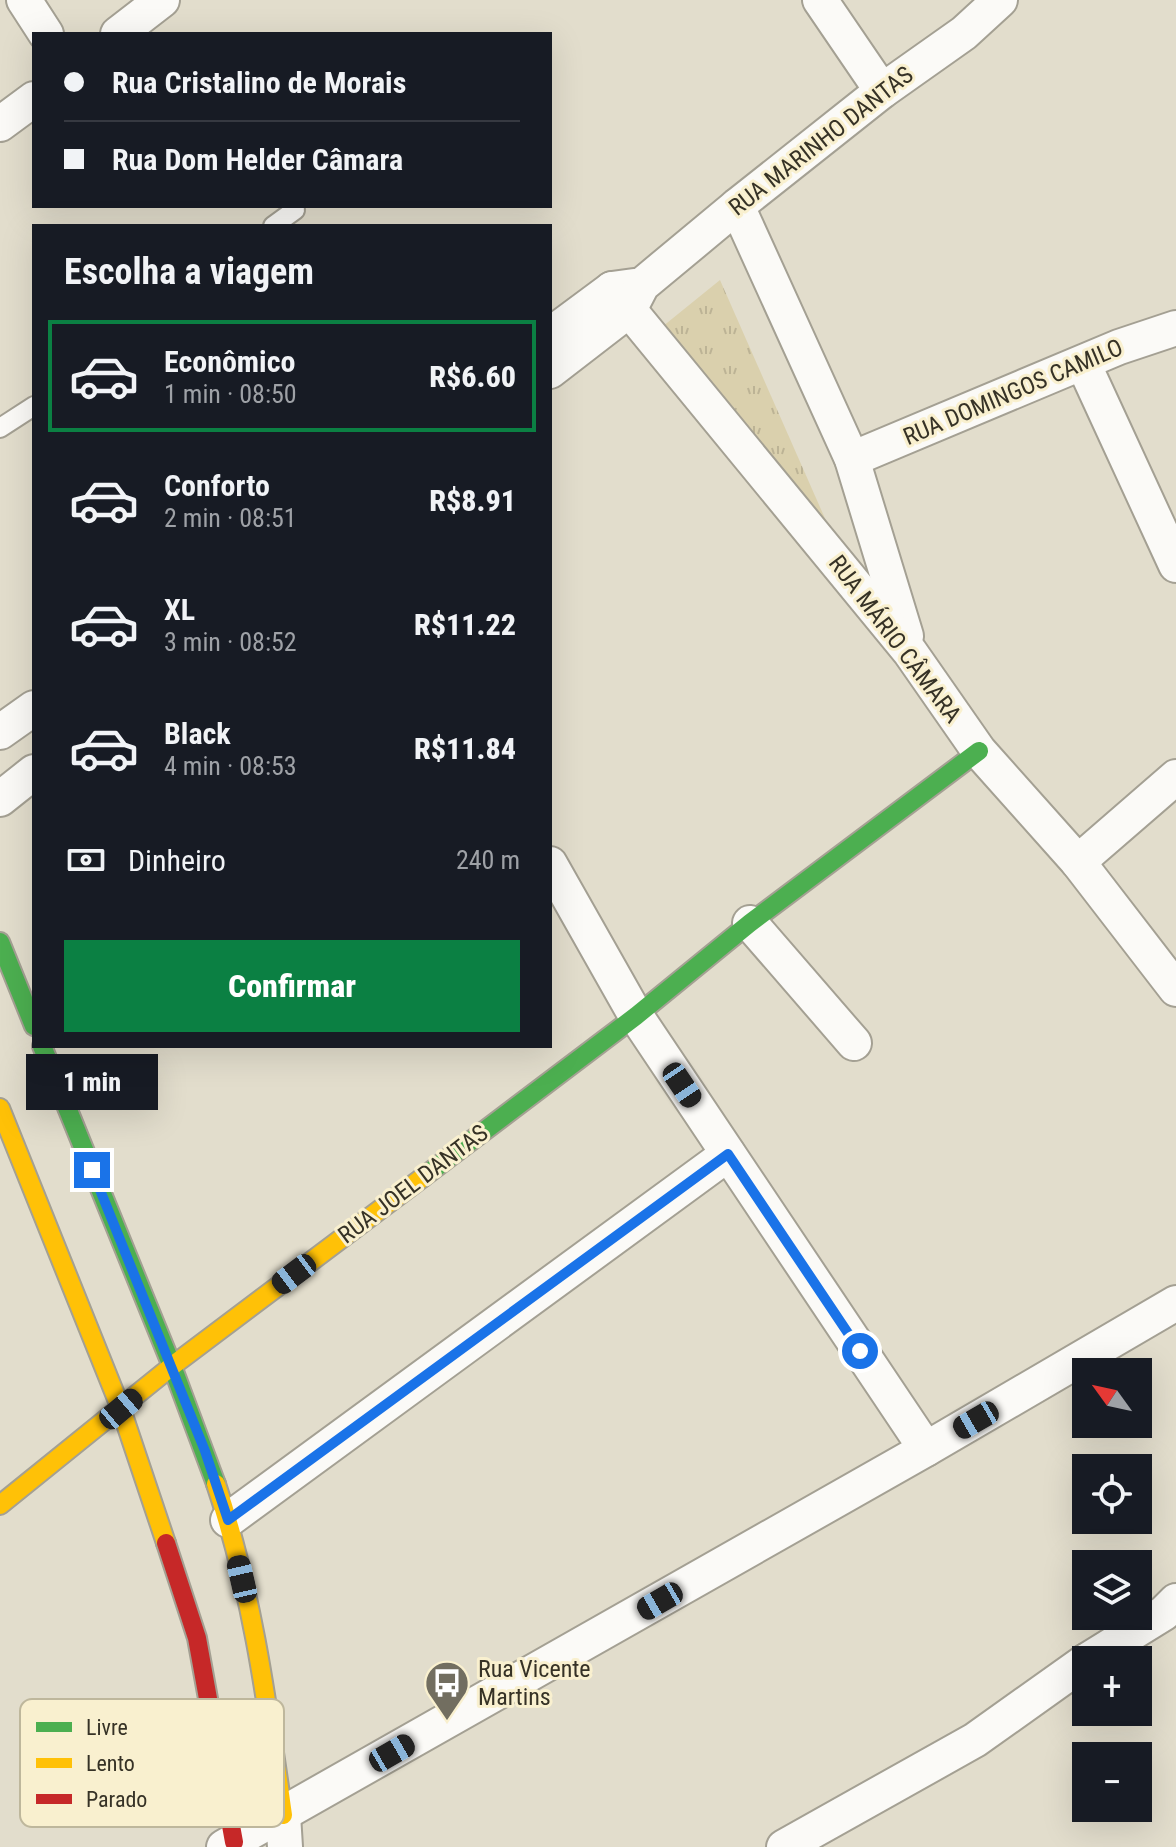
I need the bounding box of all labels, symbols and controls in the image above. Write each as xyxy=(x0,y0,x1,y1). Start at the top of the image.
street label: RUA MARINHO DANTAS xyxy=(723,61,919,221)
text: Rua Cristalino de Morais xyxy=(112,65,406,100)
text: Rua Dom Helder Câmara xyxy=(112,142,403,177)
text: Escolha a viagem xyxy=(64,251,314,293)
street label: RUA DOMINGOS CAMILO xyxy=(899,333,1127,451)
icon: car xyxy=(68,340,140,412)
text: Econômico xyxy=(164,344,295,379)
text: R$6.60 xyxy=(429,359,516,394)
text: 1 min · 08:50 xyxy=(164,379,297,409)
icon: car xyxy=(68,464,140,536)
text: Conforto xyxy=(164,468,270,503)
text: R$8.91 xyxy=(429,483,516,518)
text: 2 min · 08:51 xyxy=(164,503,297,533)
street label: RUA MÁRIO CÂMARA xyxy=(823,550,967,728)
icon: car xyxy=(68,588,140,660)
text: XL xyxy=(164,592,195,627)
text: R$11.22 xyxy=(414,607,516,642)
text: 3 min · 08:52 xyxy=(164,627,297,657)
icon: car xyxy=(68,712,140,784)
text: Black xyxy=(164,716,231,751)
text: R$11.84 xyxy=(414,731,516,766)
text: 4 min · 08:53 xyxy=(164,751,297,781)
icon: cash xyxy=(64,838,108,882)
text: Dinheiro xyxy=(128,843,226,878)
text: 240 m xyxy=(456,845,520,875)
button: Confirmar xyxy=(64,940,520,1032)
callout: 1 min xyxy=(26,1054,158,1110)
car xyxy=(659,1058,705,1112)
text: 1 min xyxy=(63,1067,121,1097)
street label: RUA JOEL DANTAS xyxy=(333,1119,493,1249)
route end xyxy=(74,1152,110,1188)
car xyxy=(268,1250,320,1298)
route start xyxy=(842,1333,878,1369)
north arrow xyxy=(1072,1358,1152,1438)
map controls xyxy=(1072,1358,1152,1822)
car xyxy=(95,1384,147,1434)
car xyxy=(949,1398,1003,1442)
button: locate xyxy=(1072,1454,1152,1534)
button: layers xyxy=(1072,1550,1152,1630)
car xyxy=(225,1553,259,1605)
car xyxy=(633,1579,687,1623)
button: + xyxy=(1072,1646,1152,1726)
place label: Rua Vicente Martins xyxy=(478,1655,591,1711)
bus stop icon: Rua Vicente Martins xyxy=(423,1659,471,1722)
legend xyxy=(20,1699,284,1827)
text: Livre xyxy=(86,1715,128,1740)
car xyxy=(365,1731,419,1775)
button: − xyxy=(1072,1742,1152,1822)
text: Lento xyxy=(86,1751,135,1776)
text: Parado xyxy=(86,1787,147,1812)

